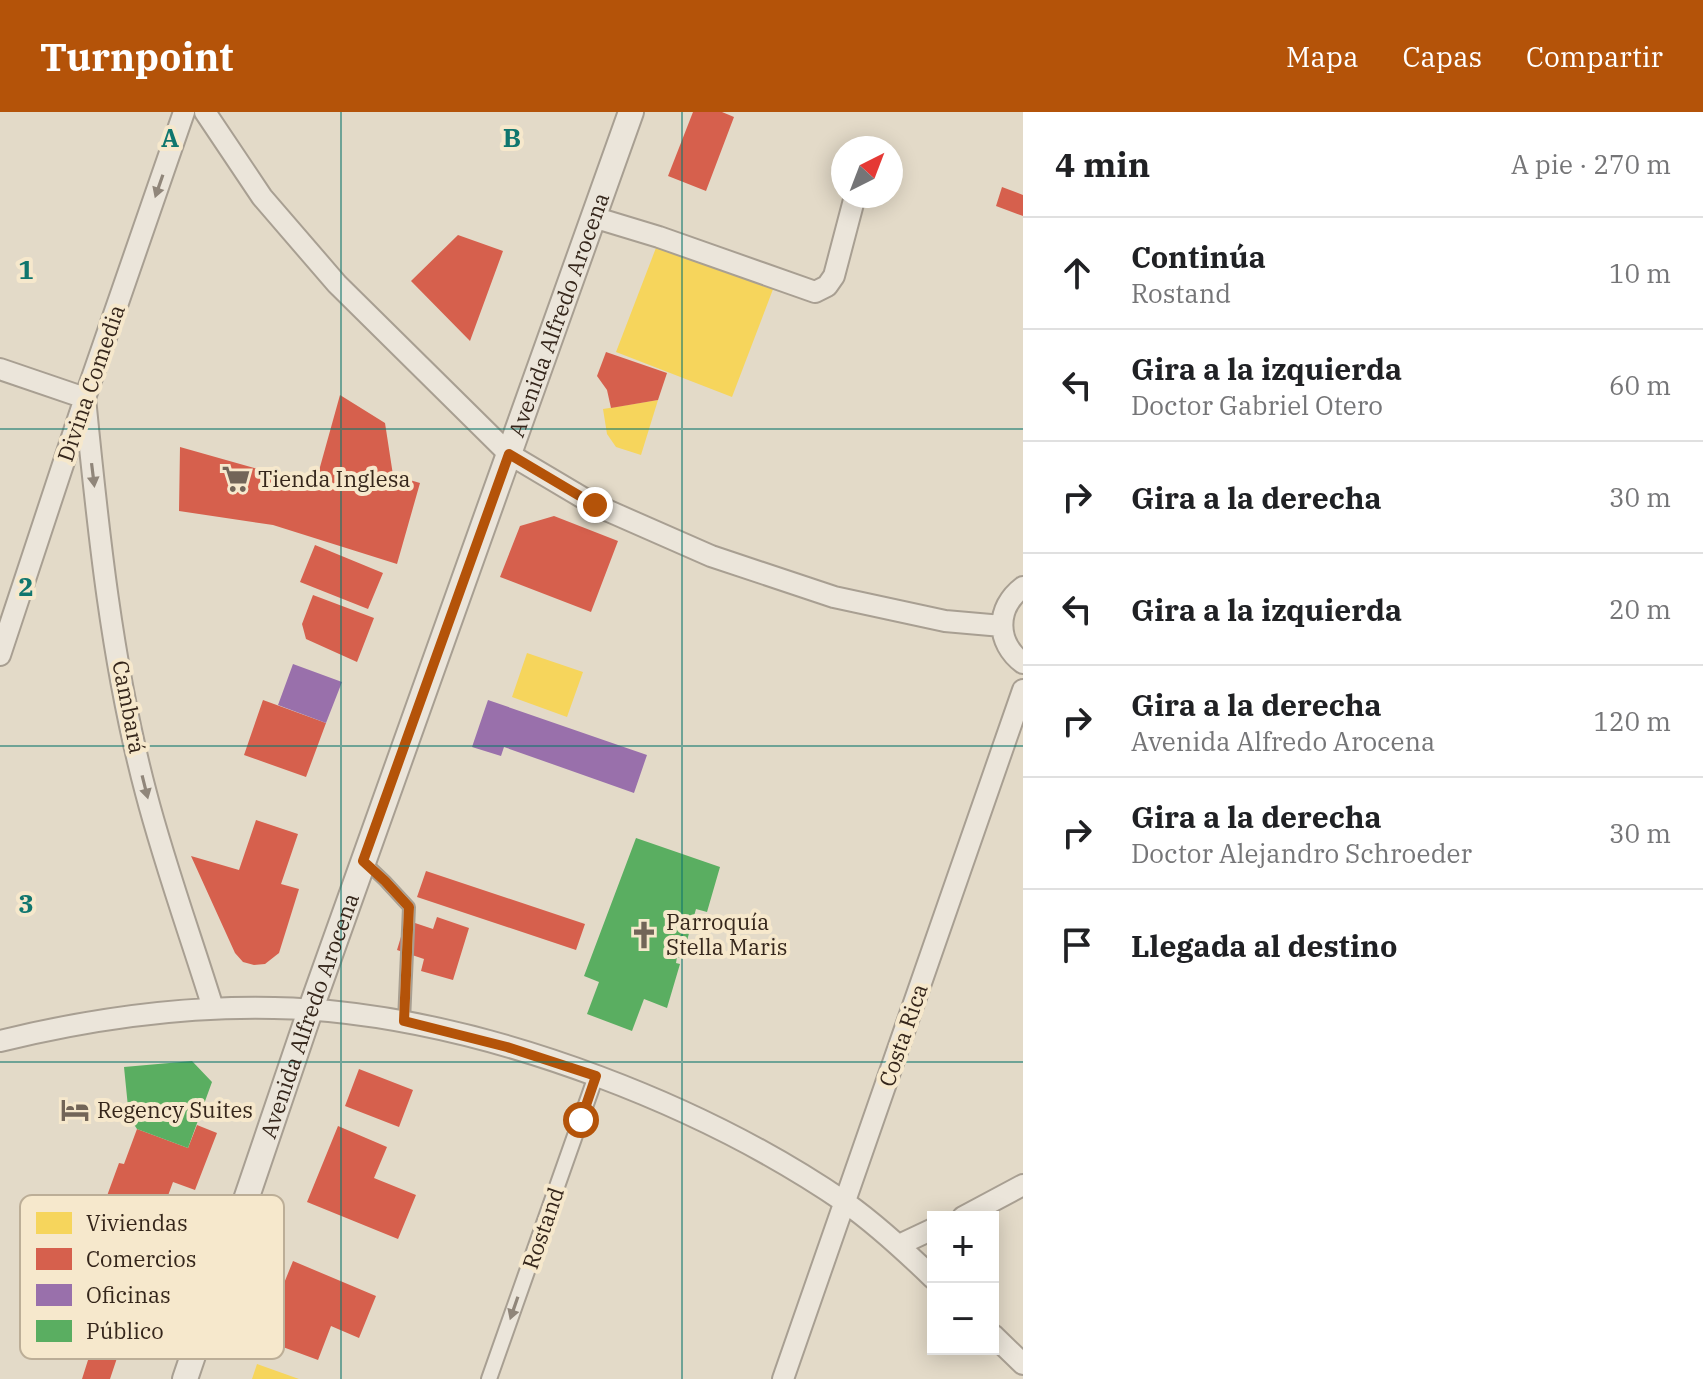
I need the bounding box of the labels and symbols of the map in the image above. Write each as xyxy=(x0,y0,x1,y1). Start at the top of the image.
text: A xyxy=(161,120,179,154)
text: B xyxy=(503,120,521,154)
north arrow xyxy=(831,136,903,208)
one-way arrow xyxy=(152,174,164,198)
street label: Avenida Alfredo Arocena xyxy=(501,188,615,441)
text: 1 xyxy=(18,252,34,286)
street label: Divina Comedia xyxy=(50,301,131,465)
one-way arrow xyxy=(87,463,100,488)
supermarket icon: Tienda Inglesa xyxy=(221,464,251,494)
place label: Tienda Inglesa xyxy=(258,464,410,493)
route end xyxy=(577,487,613,523)
text: 2 xyxy=(18,569,34,603)
street label: Cambará xyxy=(106,658,153,756)
one-way arrow xyxy=(139,774,151,799)
text: 3 xyxy=(18,886,34,920)
street label: Avenida Alfredo Arocena xyxy=(253,889,365,1142)
place label: Parroquía Stella Maris xyxy=(666,907,787,961)
church icon: Parroquía Stella Maris xyxy=(629,920,659,950)
street label: Costa Rica xyxy=(871,980,934,1090)
hotel icon: Regency Suites xyxy=(60,1095,90,1125)
place label: Regency Suites xyxy=(97,1095,253,1124)
route start xyxy=(563,1102,599,1138)
street label: Rostand xyxy=(515,1183,570,1273)
legend xyxy=(20,1195,284,1359)
text: Viviendas xyxy=(86,1208,188,1237)
text: Comercios xyxy=(86,1244,196,1273)
text: Oficinas xyxy=(86,1280,171,1309)
one-way arrow xyxy=(507,1297,520,1321)
text: Público xyxy=(86,1316,164,1345)

